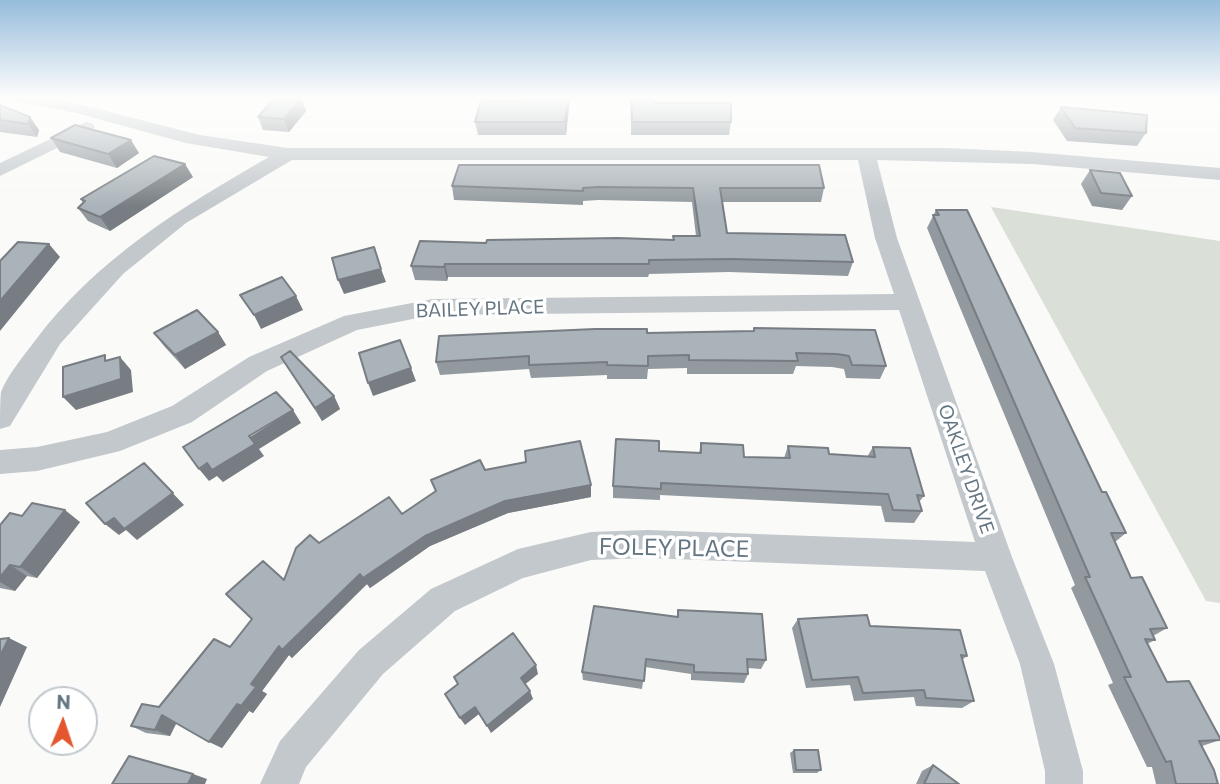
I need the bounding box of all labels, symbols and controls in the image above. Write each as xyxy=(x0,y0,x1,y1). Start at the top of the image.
street label: BAILEY PLACE xyxy=(415,295,545,323)
street label: OAKLEY DRIVE xyxy=(933,401,999,537)
street label: FOLEY PLACE xyxy=(599,533,749,563)
north arrow xyxy=(28,686,98,756)
text: N xyxy=(56,690,71,713)

